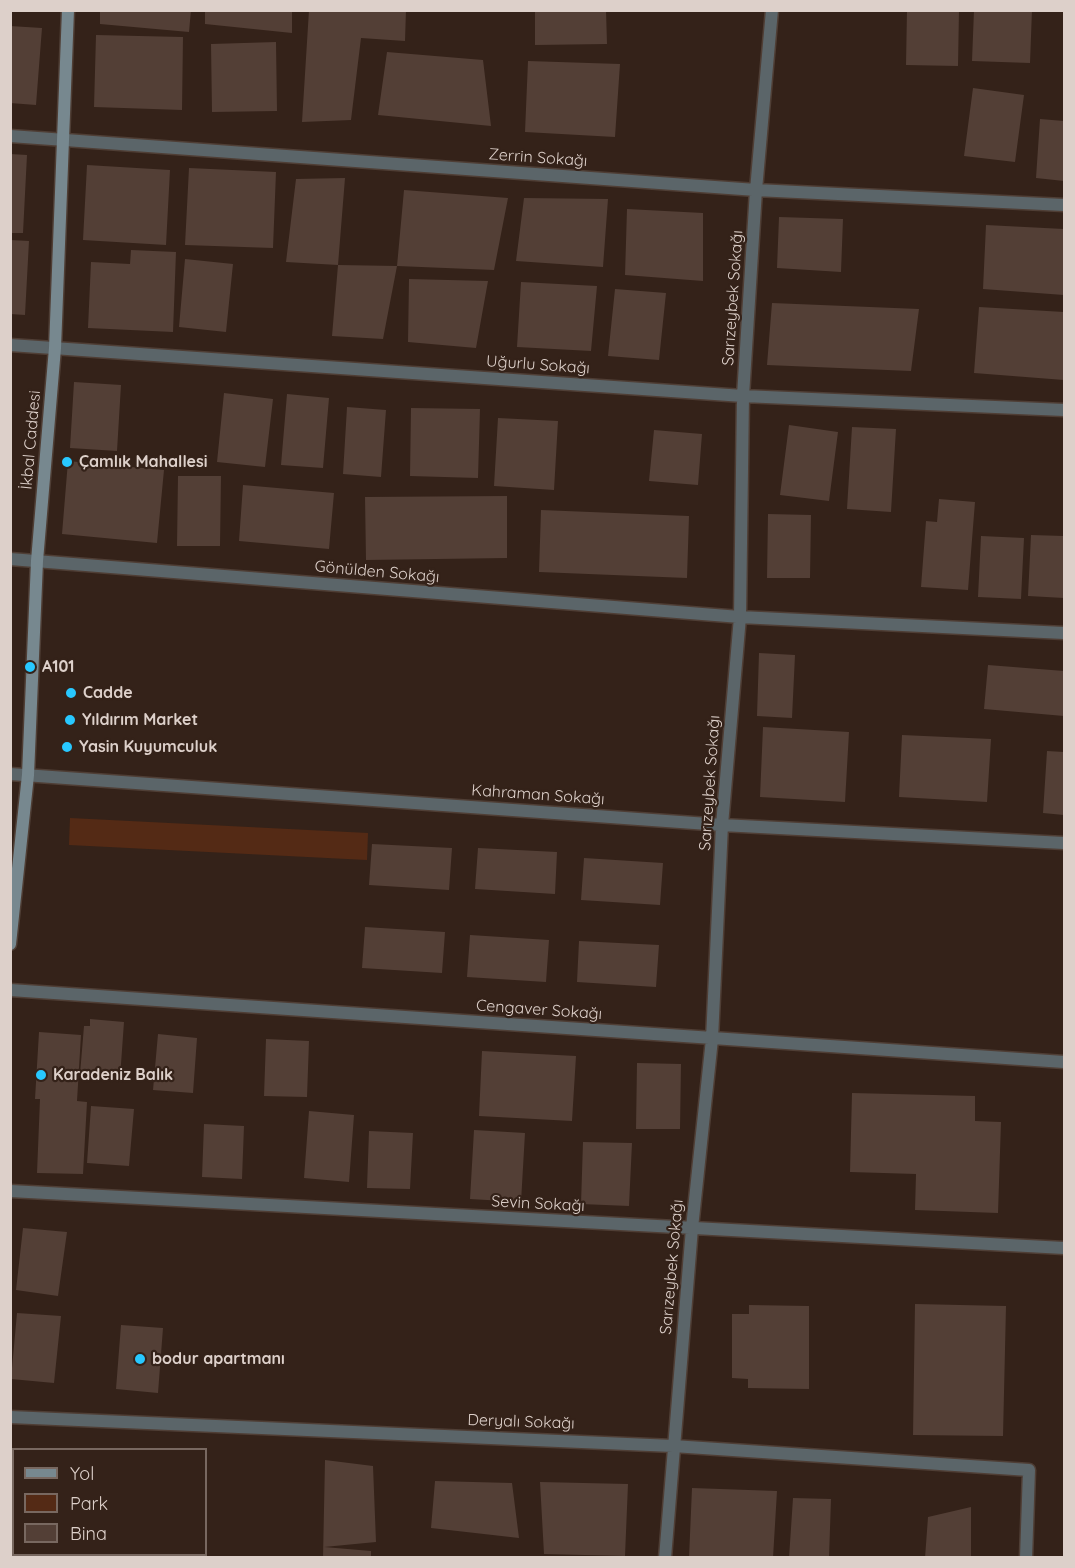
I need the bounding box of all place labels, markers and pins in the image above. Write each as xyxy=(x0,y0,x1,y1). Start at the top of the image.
place label: Çamlık Mahallesi xyxy=(79,452,207,472)
marker: Çamlık Mahallesi xyxy=(60,455,74,469)
place label: A101 xyxy=(42,657,74,677)
marker: A101 xyxy=(23,660,37,674)
place label: Cadde xyxy=(83,683,133,703)
marker: Cadde xyxy=(64,686,78,700)
place label: Yıldırım Market xyxy=(82,710,198,730)
marker: Yıldırım Market xyxy=(63,713,77,727)
place label: Yasin Kuyumculuk xyxy=(79,737,217,757)
marker: Yasin Kuyumculuk xyxy=(60,740,74,754)
place label: Karadeniz Balık xyxy=(53,1065,173,1085)
marker: Karadeniz Balık xyxy=(34,1068,48,1082)
place label: bodur apartmanı xyxy=(152,1349,285,1369)
marker: bodur apartmanı xyxy=(133,1352,147,1366)

